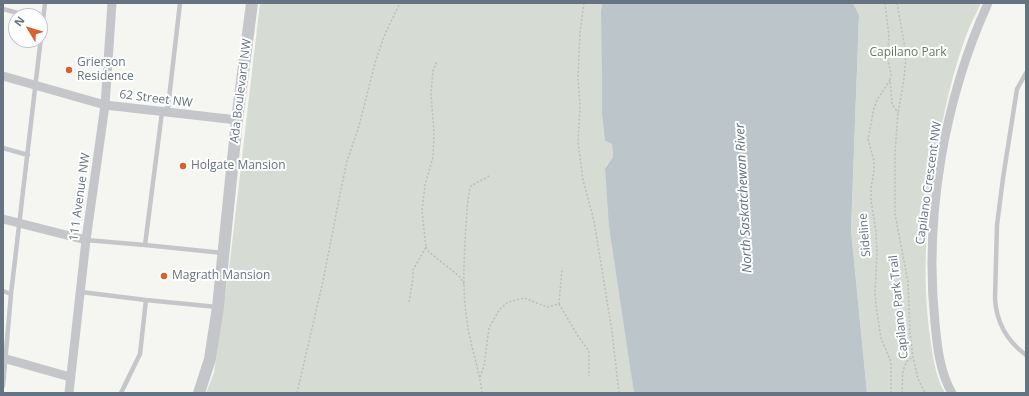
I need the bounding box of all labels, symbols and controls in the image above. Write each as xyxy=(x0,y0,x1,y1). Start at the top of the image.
north arrow xyxy=(8,8,48,48)
text: N xyxy=(10,13,28,29)
street label: Ada Boulevard NW xyxy=(227,38,255,144)
park label: Capilano Park xyxy=(869,46,947,60)
place label: Grierson Residence xyxy=(77,56,134,84)
marker: Grierson Residence xyxy=(64,65,74,75)
street label: 62 Street NW xyxy=(119,87,193,111)
street label: Capilano Crescent NW xyxy=(913,120,945,246)
water label: North Saskatchewan River xyxy=(732,123,756,273)
street label: 111 Avenue NW xyxy=(67,152,93,242)
place label: Holgate Mansion xyxy=(191,159,286,173)
marker: Holgate Mansion xyxy=(178,161,188,171)
street label: Sideline xyxy=(856,213,874,257)
street label: Capilano Park Trail xyxy=(886,254,912,360)
place label: Magrath Mansion xyxy=(172,269,270,283)
marker: Magrath Mansion xyxy=(159,271,169,281)

